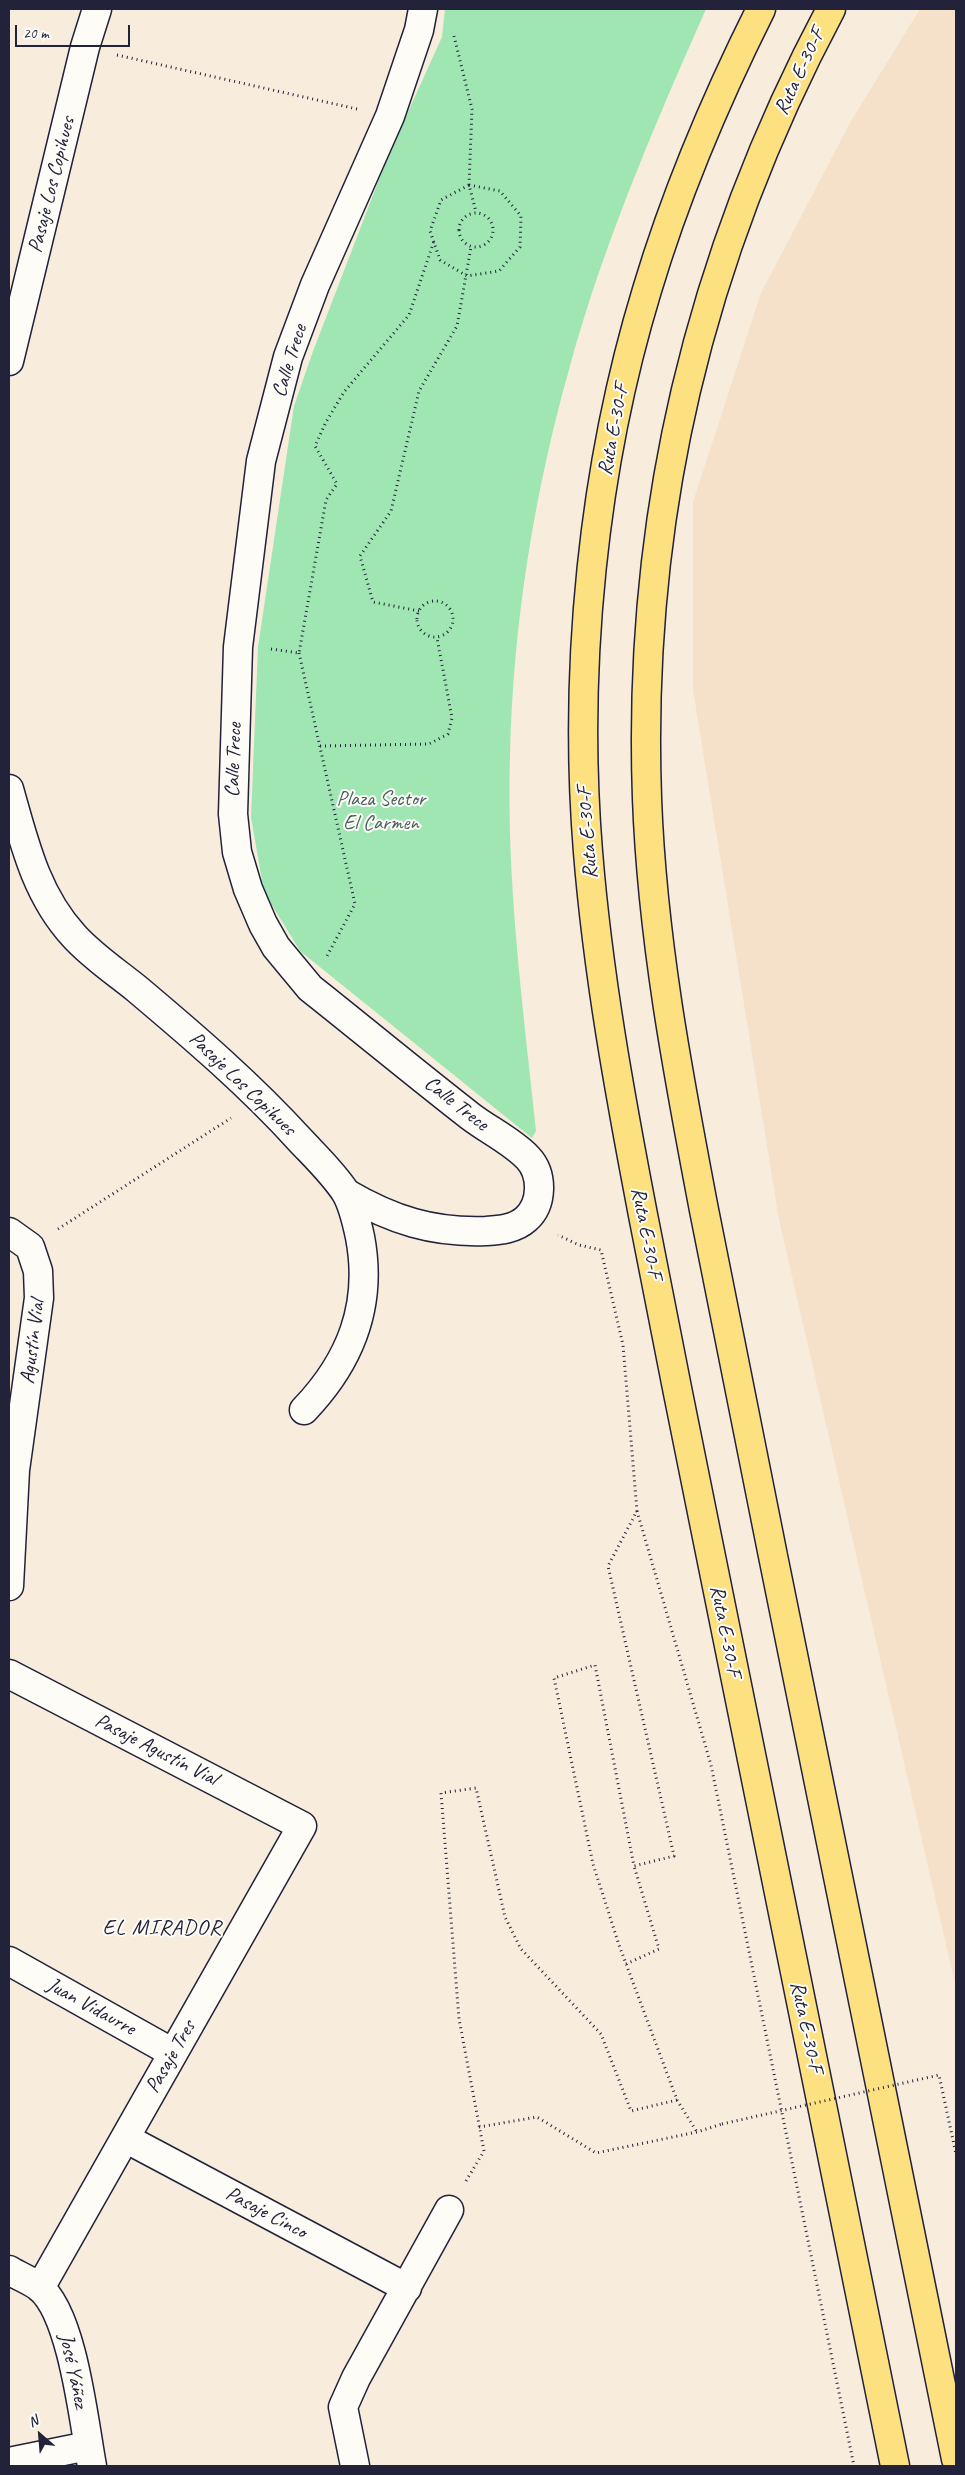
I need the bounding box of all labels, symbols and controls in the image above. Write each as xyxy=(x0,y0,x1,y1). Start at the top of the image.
scale bar xyxy=(18,15,132,47)
text: 20 m xyxy=(23,24,49,43)
street label: Ruta E-30-F xyxy=(769,25,831,119)
street label: Pasaje Los Copihues xyxy=(23,115,81,255)
street label: Calle Trece xyxy=(267,322,313,400)
street label: Ruta E-30-F xyxy=(593,382,635,478)
street label: Calle Trece xyxy=(220,722,248,798)
park label: Plaza Sector El Carmen xyxy=(337,786,425,836)
street label: Ruta E-30-F xyxy=(572,786,604,880)
street label: Pasaje Los Copihues xyxy=(183,1027,301,1141)
street label: Calle Trece xyxy=(419,1071,493,1137)
street label: Ruta E-30-F xyxy=(625,1185,667,1281)
street label: Agustín Vial xyxy=(15,1299,51,1385)
street label: Ruta E-30-F xyxy=(704,1583,746,1679)
street label: Pasaje Agustín Vial xyxy=(90,1708,222,1792)
district label: EL MIRADOR xyxy=(102,1915,222,1941)
street label: Juan Vidaurre xyxy=(42,1972,140,2042)
street label: Ruta E-30-F xyxy=(784,1979,828,2075)
street label: Pasaje Tres xyxy=(140,2016,202,2098)
street label: Pasaje Cinco xyxy=(221,2181,311,2245)
street label: José Yáñez xyxy=(53,2332,93,2410)
north arrow xyxy=(15,2410,65,2460)
text: N xyxy=(25,2412,41,2431)

